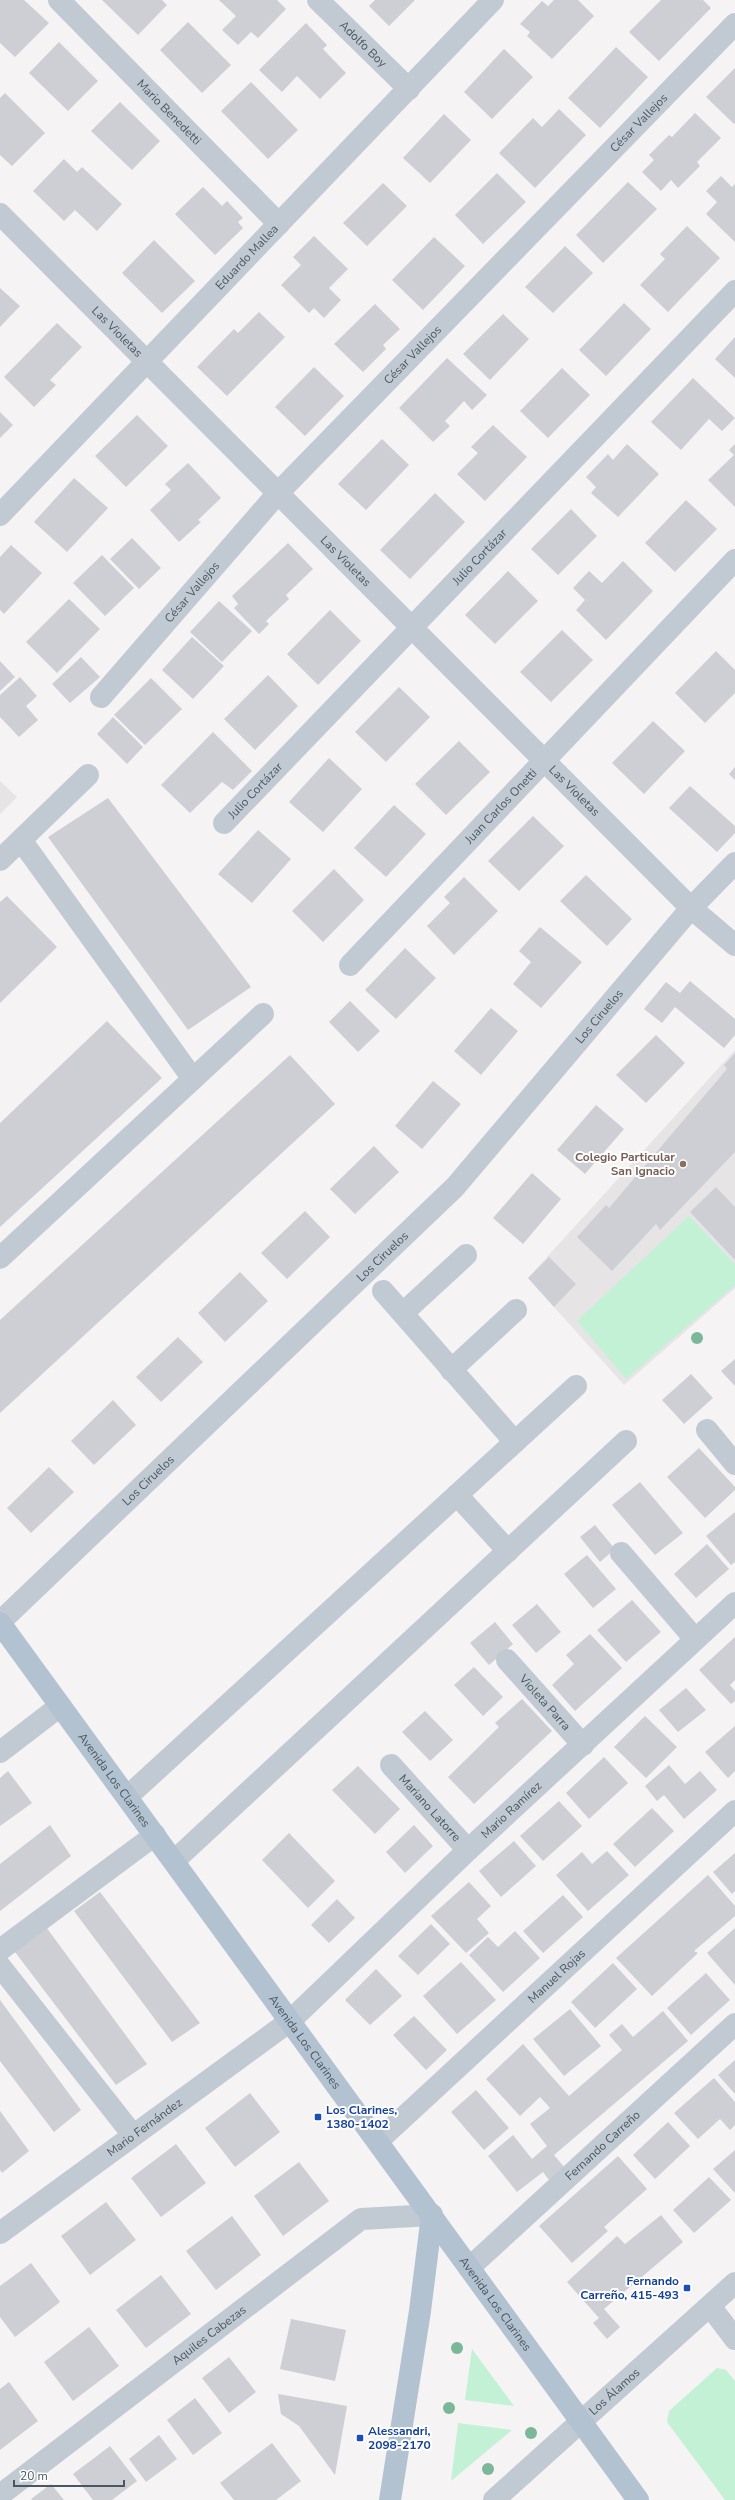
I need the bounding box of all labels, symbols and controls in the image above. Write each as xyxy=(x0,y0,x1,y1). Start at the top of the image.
street label: Adolfo Boy xyxy=(336,17,391,71)
street label: Mario Benedetti xyxy=(133,76,205,148)
street label: César Vallejos xyxy=(606,90,671,156)
street label: Eduardo Mallea xyxy=(212,221,282,293)
street label: Las Violetas xyxy=(88,303,146,361)
street label: César Vallejos xyxy=(380,322,445,388)
street label: Julio Cortázar xyxy=(448,525,511,589)
street label: Las Violetas xyxy=(317,532,375,590)
street label: César Vallejos xyxy=(161,558,223,626)
street label: Julio Cortázar xyxy=(224,758,287,823)
street label: Las Violetas xyxy=(545,762,603,820)
street label: Juan Carlos Onetti xyxy=(461,765,540,848)
street label: Los Ciruelos xyxy=(572,986,627,1047)
place label: Colegio Particular San Ignacio xyxy=(575,1149,675,1179)
marker: Colegio Particular San Ignacio xyxy=(678,1159,688,1169)
street label: Los Ciruelos xyxy=(353,1228,412,1285)
street label: Los Ciruelos xyxy=(119,1451,178,1509)
street label: Violeta Parra xyxy=(515,1670,574,1734)
street label: Avenida Los Clarines xyxy=(74,1729,154,1831)
street label: Mariano Latorre xyxy=(395,1771,465,1845)
street label: Mario Ramírez xyxy=(478,1778,545,1842)
street label: Manuel Rojas xyxy=(524,1945,589,2007)
street label: Avenida Los Clarines xyxy=(265,1991,345,2093)
street label: Mario Fernández xyxy=(104,2094,186,2160)
place label: Los Clarines, 1380-1402 xyxy=(326,2102,397,2132)
street label: Fernando Carreño xyxy=(562,2107,644,2184)
marker: Los Clarines, 1380-1402 xyxy=(313,2112,323,2122)
street label: Avenida Los Clarines xyxy=(456,2253,535,2355)
place label: Fernando Carreño, 415-493 xyxy=(580,2273,679,2303)
marker: Fernando Carreño, 415-493 xyxy=(682,2283,692,2293)
street label: Aquiles Cabezas xyxy=(169,2302,249,2369)
street label: Los Álamos xyxy=(585,2364,643,2419)
place label: Alessandri, 2098-2170 xyxy=(368,2423,431,2453)
marker: Alessandri, 2098-2170 xyxy=(355,2433,365,2443)
scale bar xyxy=(14,2462,124,2488)
text: 20 m xyxy=(20,2468,48,2484)

